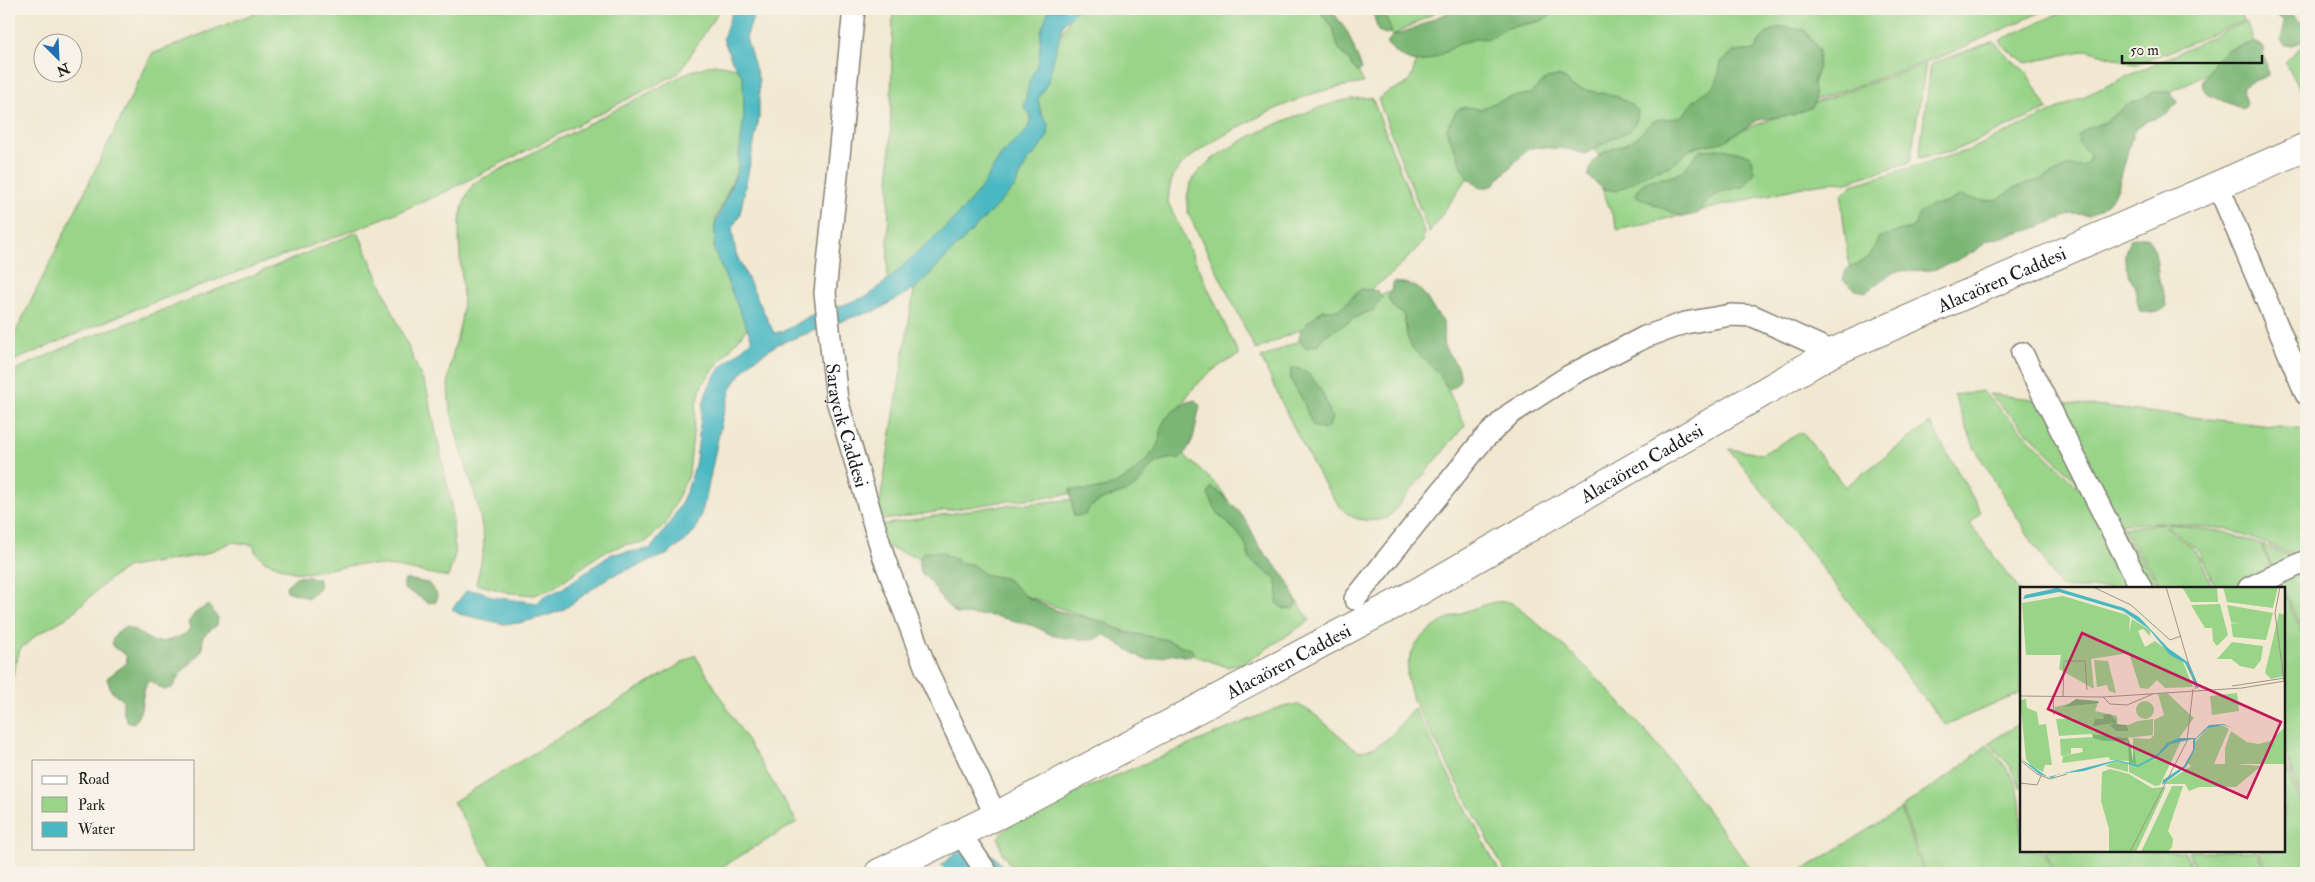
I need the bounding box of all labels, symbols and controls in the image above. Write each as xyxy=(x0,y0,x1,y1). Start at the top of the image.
north arrow xyxy=(32,32,82,82)
scale bar xyxy=(2122,32,2262,64)
text: 50 m xyxy=(2130,41,2159,60)
text: N xyxy=(53,59,73,80)
street label: Alacaören Caddesi xyxy=(1933,241,2070,319)
street label: Saraycık Caddesi xyxy=(820,362,873,490)
street label: Alacaören Caddesi xyxy=(1575,419,1708,509)
inset map xyxy=(2020,587,2285,852)
street label: Alacaören Caddesi xyxy=(1221,619,1355,705)
legend xyxy=(32,760,195,850)
text: Road xyxy=(78,770,110,789)
text: Park xyxy=(78,796,105,815)
text: Water xyxy=(77,820,115,839)

